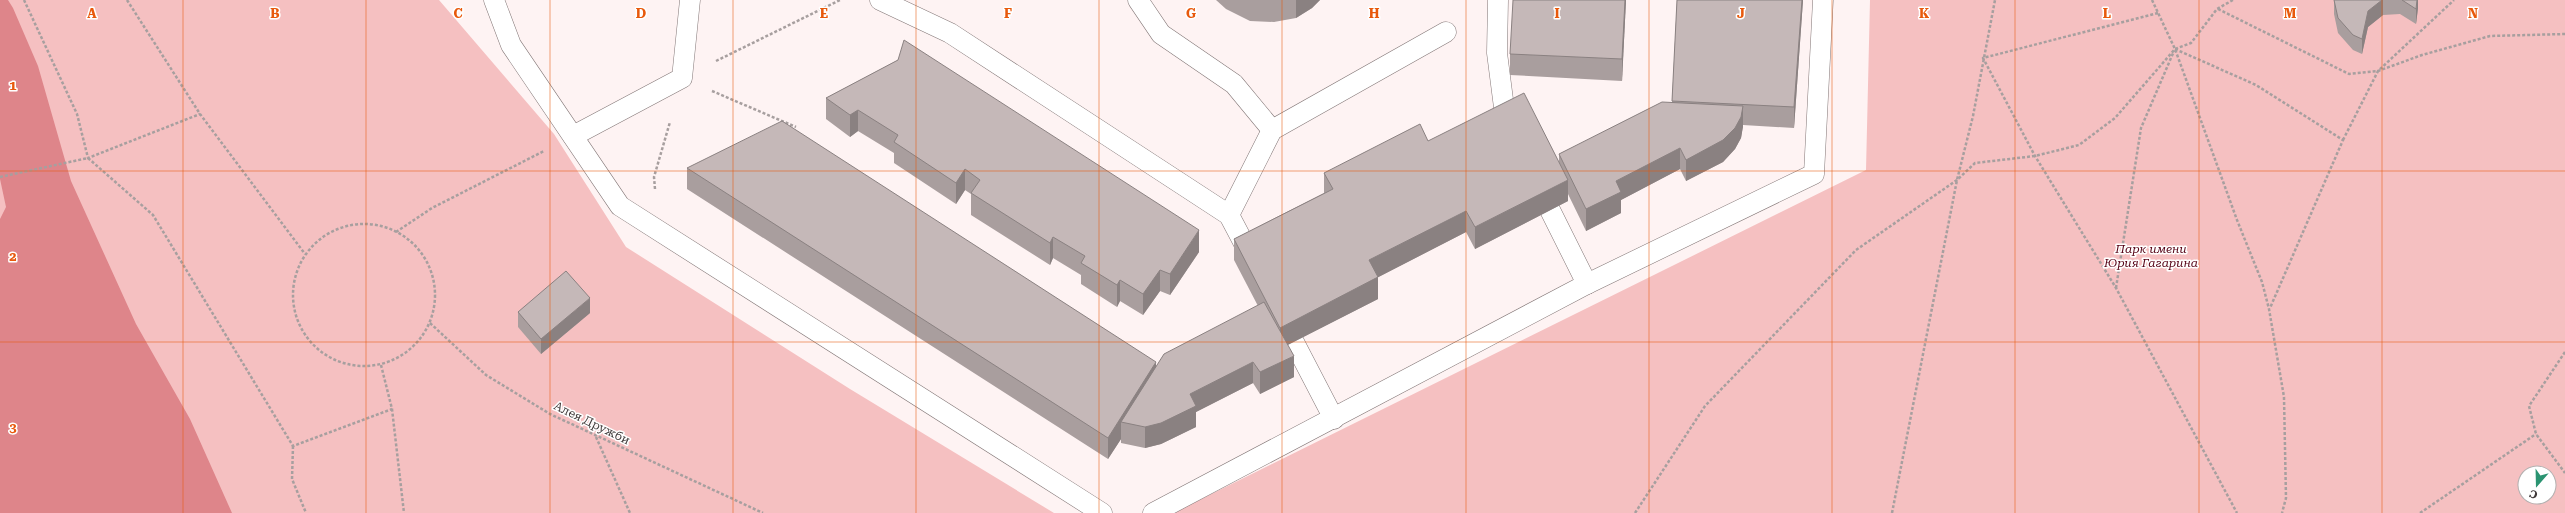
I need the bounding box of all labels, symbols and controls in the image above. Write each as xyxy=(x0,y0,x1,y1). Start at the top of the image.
text: A xyxy=(87,6,97,21)
text: B xyxy=(270,6,280,21)
text: C xyxy=(453,6,463,21)
text: D xyxy=(636,6,646,21)
text: E xyxy=(820,6,828,21)
text: F xyxy=(1004,6,1012,21)
text: G xyxy=(1186,6,1196,21)
text: H xyxy=(1369,6,1380,21)
text: I xyxy=(1554,6,1560,21)
text: J xyxy=(1737,6,1745,21)
text: K xyxy=(1919,6,1930,21)
text: L xyxy=(2103,6,2111,21)
text: M xyxy=(2284,6,2297,21)
text: N xyxy=(2468,6,2478,21)
text: 1 xyxy=(9,78,17,93)
park label: Парк имени Юрия Гагарина xyxy=(2103,242,2198,270)
text: 2 xyxy=(9,249,17,264)
street label: Алея Дружби xyxy=(552,399,632,447)
text: 3 xyxy=(9,420,17,435)
north arrow xyxy=(2517,465,2557,505)
text: С xyxy=(2528,486,2540,501)

